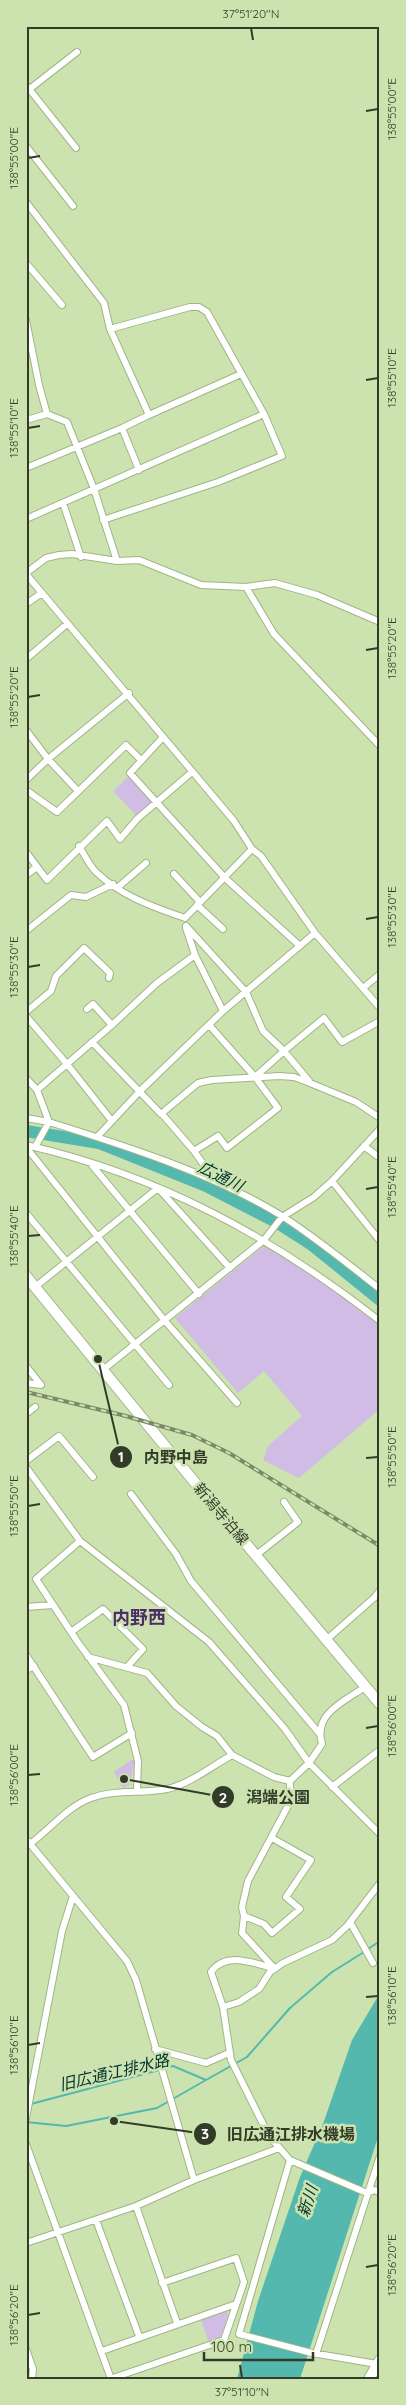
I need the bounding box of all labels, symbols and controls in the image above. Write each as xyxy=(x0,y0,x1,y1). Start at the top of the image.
text: 37°51'20"N xyxy=(223,6,279,21)
text: 138°55'00"E xyxy=(384,78,399,140)
text: 138°55'00"E xyxy=(6,127,21,189)
text: 138°55'10"E xyxy=(384,348,399,408)
text: 138°55'10"E xyxy=(6,398,21,458)
text: 138°55'20"E xyxy=(384,617,399,679)
text: 138°55'20"E xyxy=(6,666,21,728)
text: 138°55'30"E xyxy=(384,886,399,948)
text: 138°55'30"E xyxy=(6,936,21,998)
water label: 広通川 xyxy=(195,1156,249,1196)
text: 138°55'40"E xyxy=(384,1156,399,1218)
text: 138°55'40"E xyxy=(6,1205,21,1267)
text: 138°55'50"E xyxy=(384,1426,399,1488)
callout: 内野中島 xyxy=(109,1441,218,1472)
text: 1 xyxy=(118,1447,124,1466)
text: 内野中島 xyxy=(144,1447,208,1467)
text: 138°55'50"E xyxy=(6,1475,21,1537)
street label: 新潟寺泊線 xyxy=(190,1479,253,1549)
district label: 内野西 xyxy=(112,1606,166,1629)
text: 138°56'00"E xyxy=(384,1695,399,1757)
text: 138°56'00"E xyxy=(6,1744,21,1806)
callout: 潟端公園 xyxy=(211,1782,320,1813)
text: 潟端公園 xyxy=(246,1787,310,1807)
text: 2 xyxy=(219,1788,227,1807)
text: 138°56'10"E xyxy=(384,1966,399,2026)
text: 138°56'10"E xyxy=(6,2015,21,2075)
water label: 旧広通江排水路 xyxy=(57,2049,173,2094)
callout: 旧広通江排水機場 xyxy=(192,2119,365,2150)
text: 3 xyxy=(201,2124,209,2143)
text: 旧広通江排水機場 xyxy=(227,2124,355,2144)
water label: 新川 xyxy=(293,2181,322,2219)
text: 138°56'20"E xyxy=(384,2234,399,2296)
text: 138°56'20"E xyxy=(6,2284,21,2346)
scale bar xyxy=(204,2330,312,2362)
text: 100 m xyxy=(211,2337,252,2356)
text: 37°51'10"N xyxy=(215,2384,269,2399)

